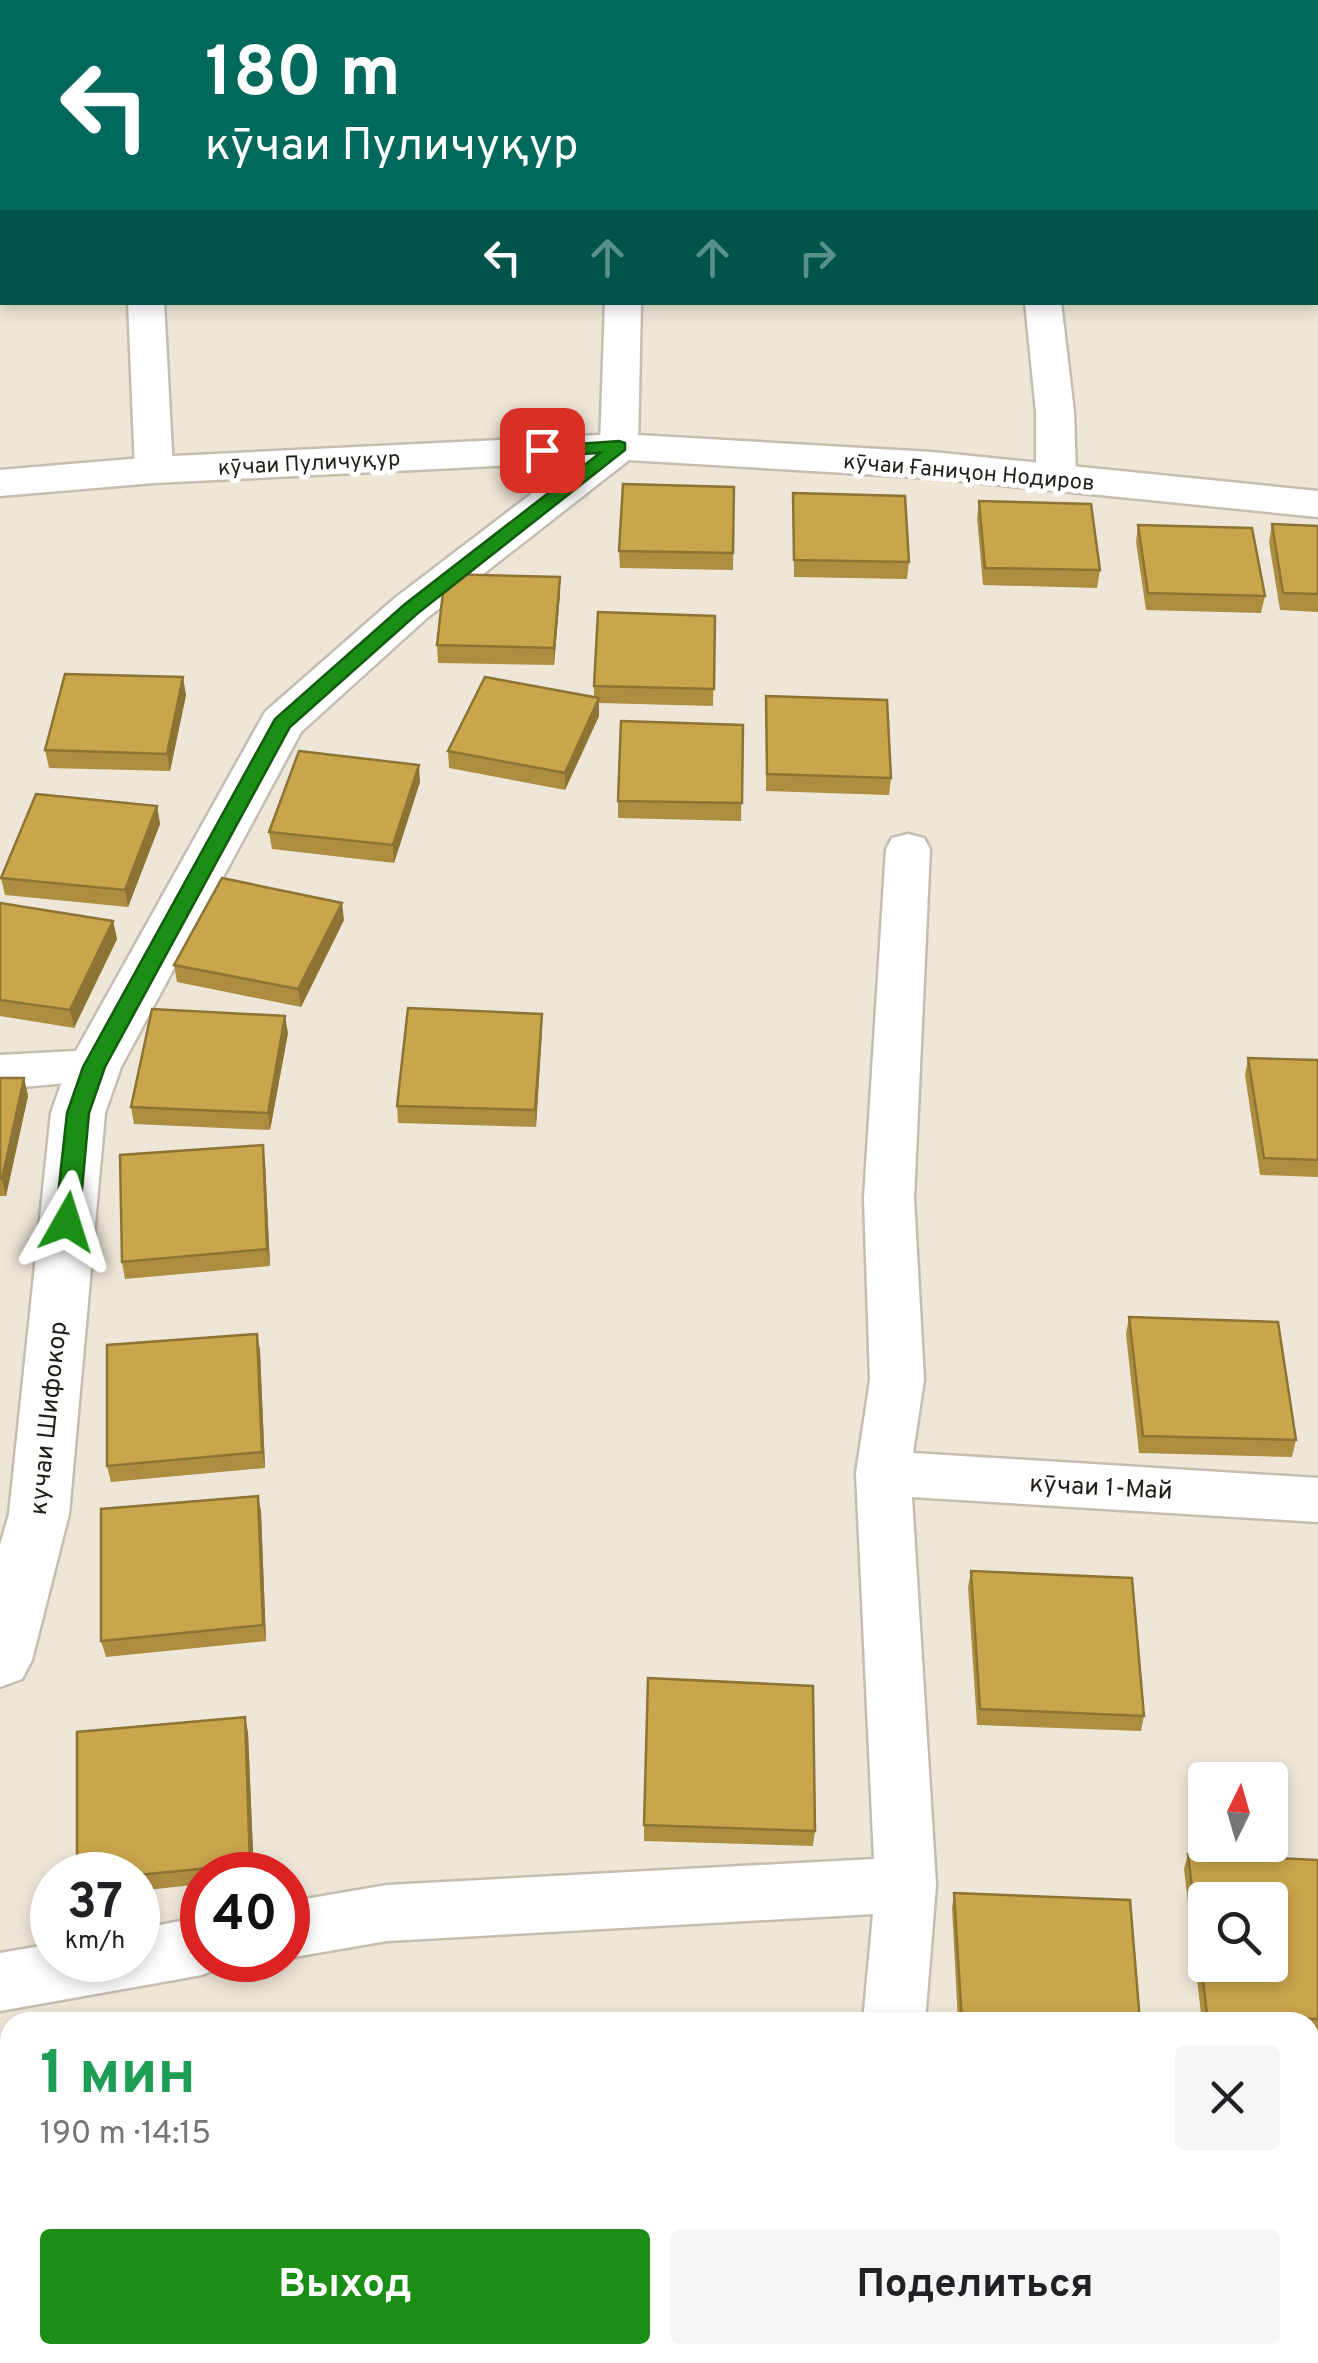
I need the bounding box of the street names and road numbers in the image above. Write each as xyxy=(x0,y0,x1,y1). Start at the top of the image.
street label: кӯчаи Пуличуқур xyxy=(217,446,401,483)
street label: кӯчаи Ғаниҷон Нодиров xyxy=(842,449,1096,498)
street label: кучаи Шифокор xyxy=(24,1320,76,1517)
street label: кӯчаи 1-Май xyxy=(1028,1469,1173,1509)

